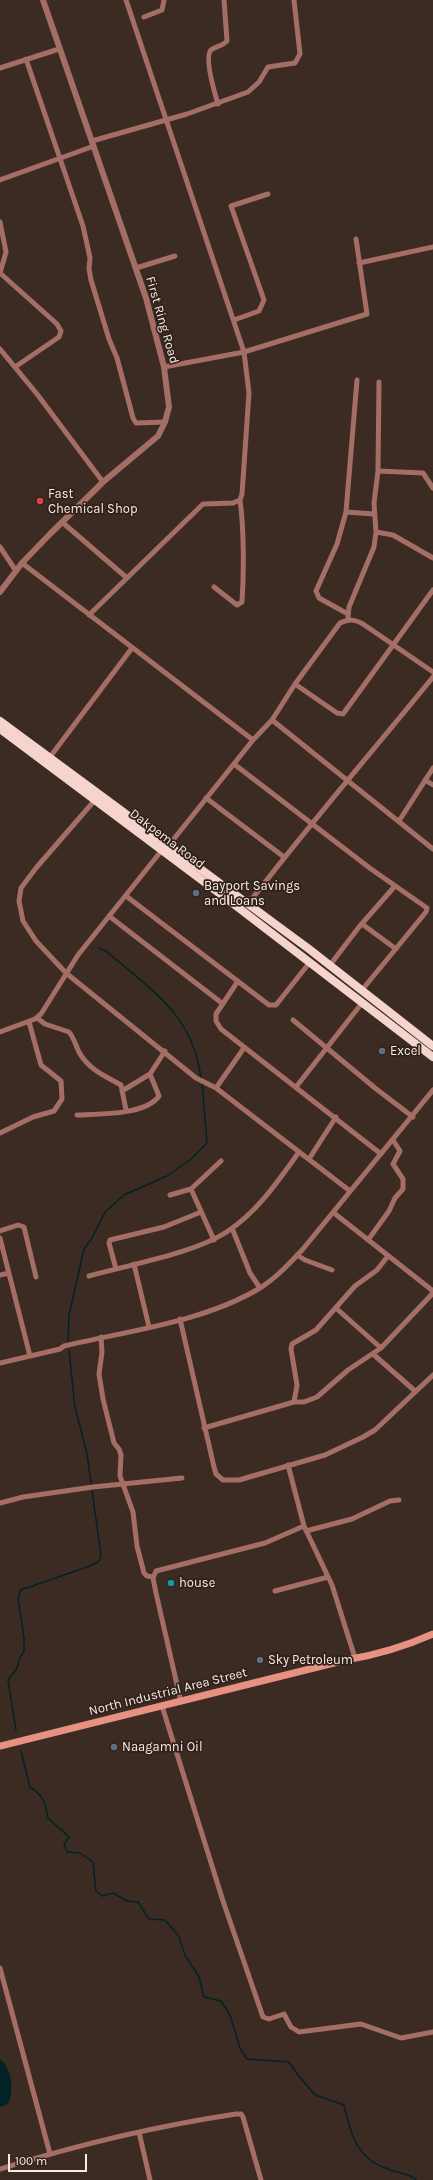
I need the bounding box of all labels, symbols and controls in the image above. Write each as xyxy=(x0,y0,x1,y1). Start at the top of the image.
street label: First Ring Road xyxy=(142,274,182,366)
place label: Fast Chemical Shop xyxy=(48,486,138,517)
marker: Fast Chemical Shop xyxy=(35,496,45,506)
street label: Dakpema Road xyxy=(127,806,207,872)
place label: Bayport Savings and Loans xyxy=(204,878,300,909)
marker: Bayport Savings and Loans xyxy=(191,888,201,898)
place label: Excel xyxy=(390,1043,421,1059)
marker: Excel xyxy=(377,1046,387,1056)
place label: house xyxy=(179,1575,215,1591)
marker: house xyxy=(166,1578,176,1588)
place label: Sky Petroleum xyxy=(268,1652,353,1668)
marker: Sky Petroleum xyxy=(255,1655,265,1665)
street label: North Industrial Area Street xyxy=(87,1665,249,1719)
place label: Naagamni Oil xyxy=(122,1739,203,1755)
marker: Naagamni Oil xyxy=(109,1742,119,1752)
scale bar xyxy=(10,2146,89,2172)
text: 100 m xyxy=(15,2154,47,2168)

